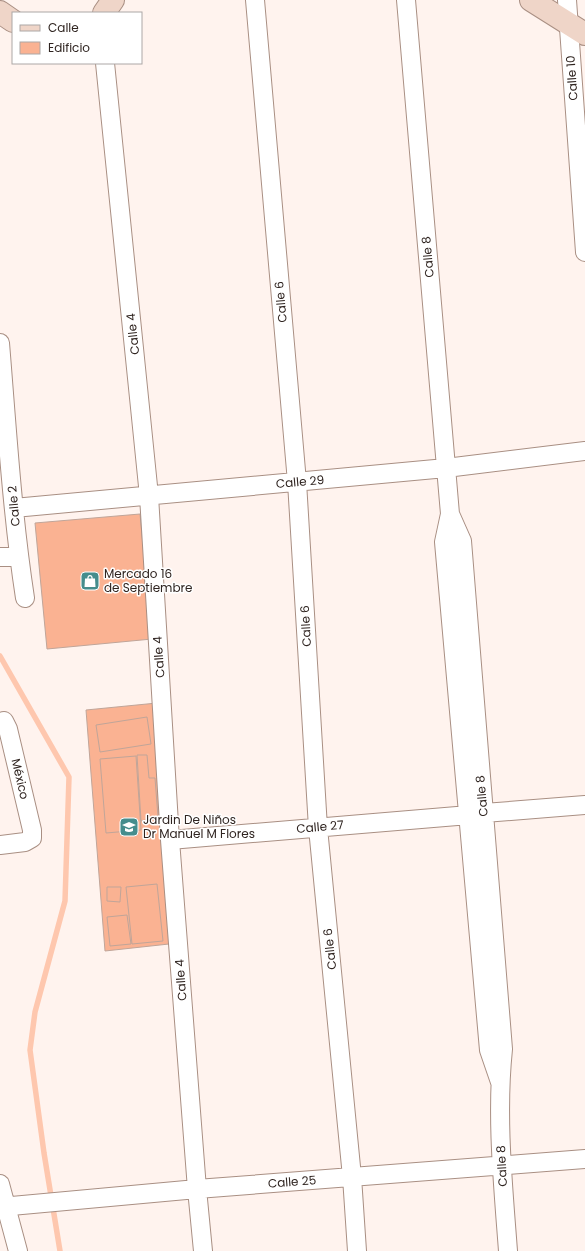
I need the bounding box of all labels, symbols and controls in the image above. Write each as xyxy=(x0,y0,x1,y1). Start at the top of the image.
legend xyxy=(12,12,142,64)
text: Calle xyxy=(48,19,79,36)
text: Edificio xyxy=(48,39,90,56)
street label: Calle 10 xyxy=(561,55,582,101)
street label: Calle 8 xyxy=(417,236,438,278)
street label: Calle 6 xyxy=(270,281,291,323)
street label: Calle 4 xyxy=(122,312,143,356)
street label: Calle 29 xyxy=(275,471,325,492)
street label: Calle 2 xyxy=(3,485,24,527)
place label: Mercado 16 de Septiembre xyxy=(104,565,193,596)
shop icon: Mercado 16 de Septiembre xyxy=(79,570,101,592)
street label: Calle 6 xyxy=(296,605,315,647)
street label: Calle 4 xyxy=(149,635,168,678)
street label: México xyxy=(8,757,34,801)
street label: Calle 8 xyxy=(471,775,492,817)
place label: Jardin De Niños Dr Manuel M Flores xyxy=(143,811,255,842)
school or university icon: Jardin De Niños Dr Manuel M Flores xyxy=(118,816,140,838)
street label: Calle 27 xyxy=(296,816,345,837)
street label: Calle 6 xyxy=(319,928,340,971)
street label: Calle 4 xyxy=(171,958,190,1001)
street label: Calle 8 xyxy=(492,1145,511,1187)
street label: Calle 25 xyxy=(267,1171,317,1192)

